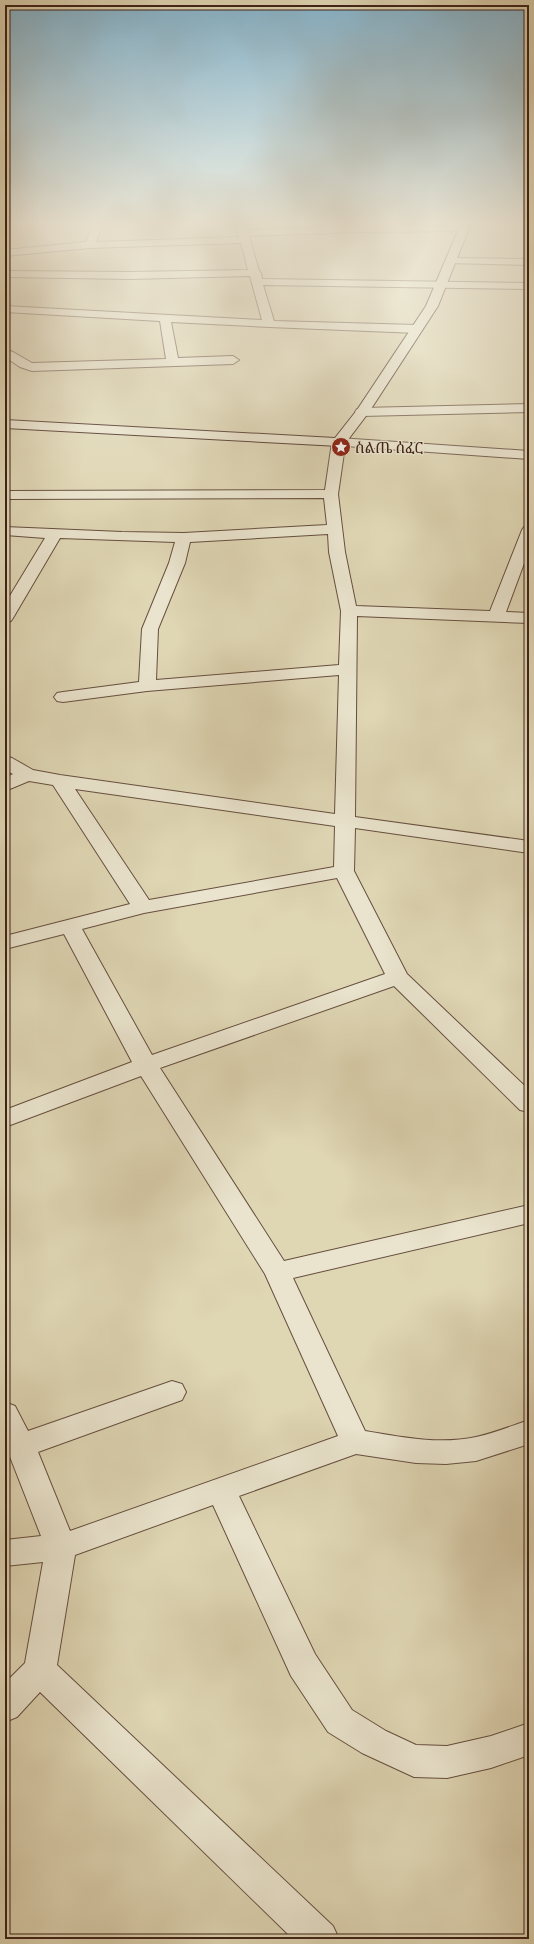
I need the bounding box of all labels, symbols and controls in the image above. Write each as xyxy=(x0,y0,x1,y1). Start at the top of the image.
place icon: ስልጤ ሰፈር xyxy=(330,436,352,458)
place label: ስልጤ ሰፈር xyxy=(355,438,424,457)

